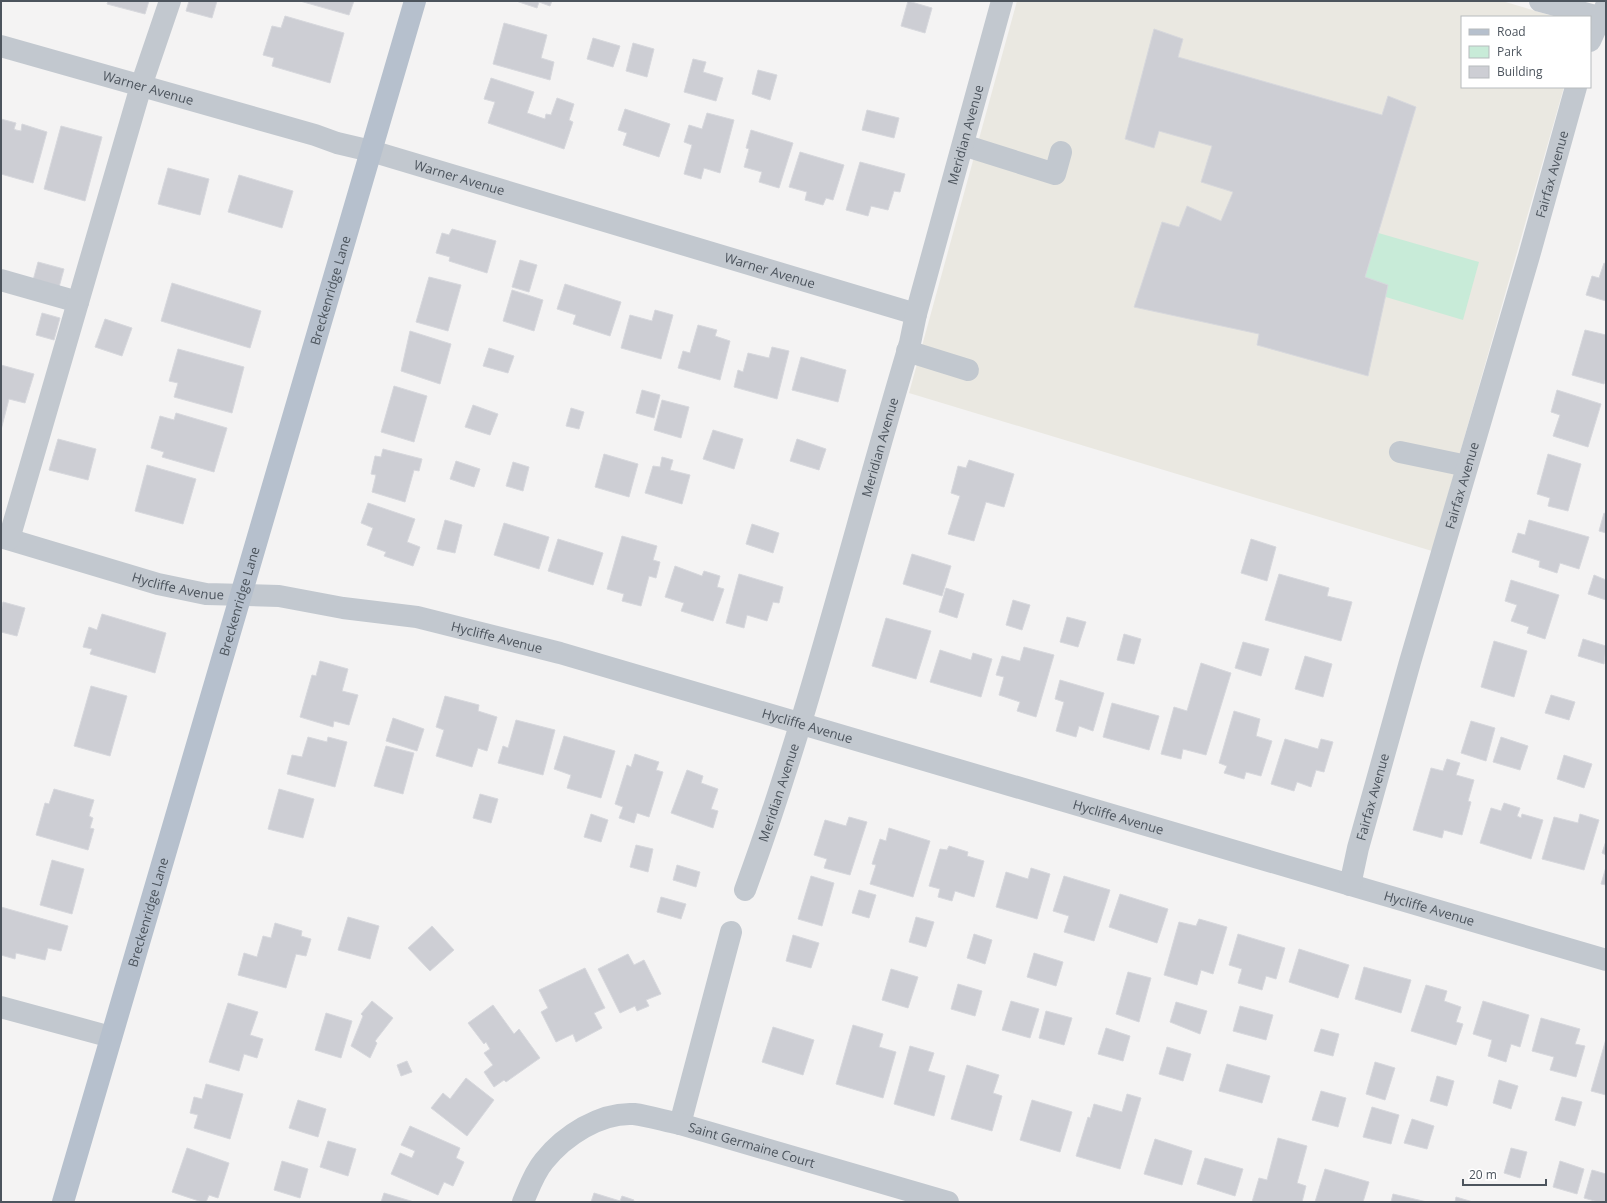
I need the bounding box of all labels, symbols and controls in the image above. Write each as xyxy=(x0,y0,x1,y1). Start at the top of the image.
legend xyxy=(1461,16,1591,88)
text: Road xyxy=(1497,23,1526,40)
text: Park xyxy=(1497,43,1523,60)
text: Building xyxy=(1497,63,1543,80)
street label: Warner Avenue xyxy=(101,66,196,109)
street label: Meridian Avenue xyxy=(943,83,988,187)
street label: Fairfax Avenue xyxy=(1531,129,1572,220)
street label: Warner Avenue xyxy=(412,155,507,200)
street label: Breckenridge Lane xyxy=(306,234,355,347)
street label: Warner Avenue xyxy=(722,248,817,292)
street label: Meridian Avenue xyxy=(857,395,902,499)
street label: Fairfax Avenue xyxy=(1441,440,1483,531)
street label: Breckenridge Lane xyxy=(215,544,264,658)
street label: Hycliffe Avenue xyxy=(130,568,224,603)
street label: Hycliffe Avenue xyxy=(449,617,545,657)
street label: Hycliffe Avenue xyxy=(760,704,855,747)
street label: Meridian Avenue xyxy=(754,741,803,844)
street label: Fairfax Avenue xyxy=(1352,751,1393,842)
street label: Hycliffe Avenue xyxy=(1071,795,1166,839)
street label: Breckenridge Lane xyxy=(123,855,172,969)
street label: Hycliffe Avenue xyxy=(1382,886,1477,930)
street label: Saint Germaine Court xyxy=(686,1118,817,1172)
scale bar xyxy=(1463,1161,1546,1187)
text: 20 m xyxy=(1469,1166,1497,1183)

